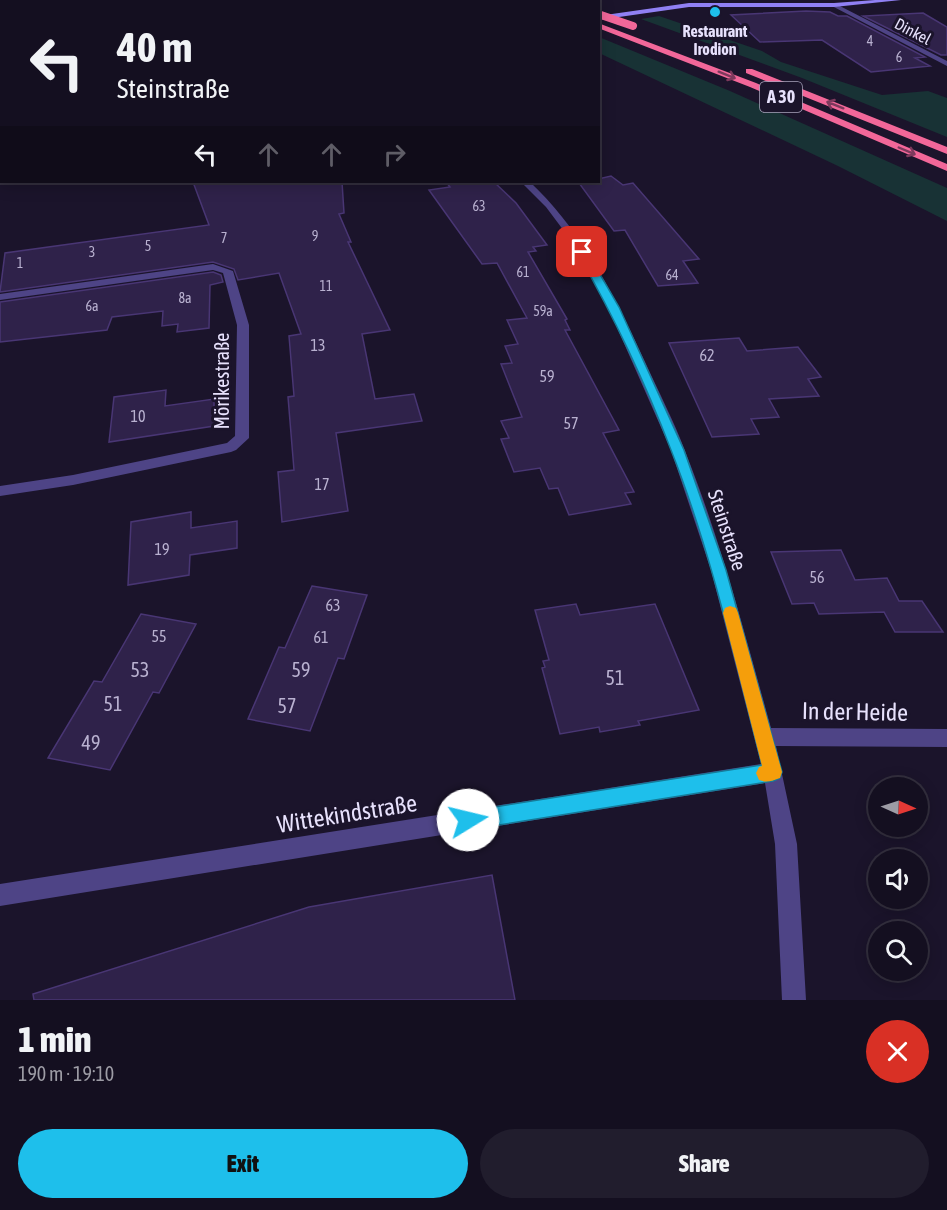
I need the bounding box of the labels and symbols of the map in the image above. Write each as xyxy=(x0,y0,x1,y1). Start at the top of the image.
marker: Restaurant Irodion xyxy=(708,5,722,19)
street label: Dinkel xyxy=(892,14,935,48)
place label: Restaurant Irodion xyxy=(683,22,748,58)
house number: 4 xyxy=(867,33,874,49)
house number: 6 xyxy=(896,49,903,65)
one-way arrow xyxy=(717,70,736,81)
road number: A 30 xyxy=(760,82,802,112)
one-way arrow xyxy=(826,99,845,110)
one-way arrow xyxy=(897,145,915,157)
house number: 63 xyxy=(472,198,486,214)
pin xyxy=(556,226,607,277)
house number: 9 xyxy=(312,228,318,244)
house number: 7 xyxy=(221,230,227,246)
house number: 5 xyxy=(145,238,151,254)
house number: 3 xyxy=(89,244,95,260)
house number: 1 xyxy=(17,255,23,271)
house number: 61 xyxy=(516,264,530,280)
house number: 64 xyxy=(665,267,679,283)
house number: 11 xyxy=(319,278,333,294)
house number: 8a xyxy=(178,290,192,306)
house number: 6a xyxy=(85,298,99,314)
house number: 59a xyxy=(533,303,553,319)
street label: Mörikestraße xyxy=(210,333,233,429)
house number: 13 xyxy=(310,336,326,354)
house number: 62 xyxy=(699,346,715,364)
house number: 59 xyxy=(539,367,555,385)
house number: 10 xyxy=(130,407,146,425)
house number: 57 xyxy=(563,414,579,432)
house number: 17 xyxy=(314,475,330,493)
street label: Steinstraße xyxy=(704,487,751,573)
house number: 19 xyxy=(154,540,170,558)
house number: 56 xyxy=(809,568,825,586)
house number: 63 xyxy=(325,596,341,614)
house number: 55 xyxy=(151,627,167,645)
house number: 61 xyxy=(313,628,329,646)
house number: 53 xyxy=(131,658,149,681)
house number: 59 xyxy=(292,658,310,681)
house number: 51 xyxy=(606,666,624,689)
house number: 51 xyxy=(104,692,122,715)
house number: 57 xyxy=(278,694,296,717)
street label: In der Heide xyxy=(802,697,908,726)
house number: 49 xyxy=(82,731,100,754)
north arrow xyxy=(868,777,928,837)
position arrow xyxy=(436,788,500,852)
street label: Wittekindstraße xyxy=(275,789,419,838)

